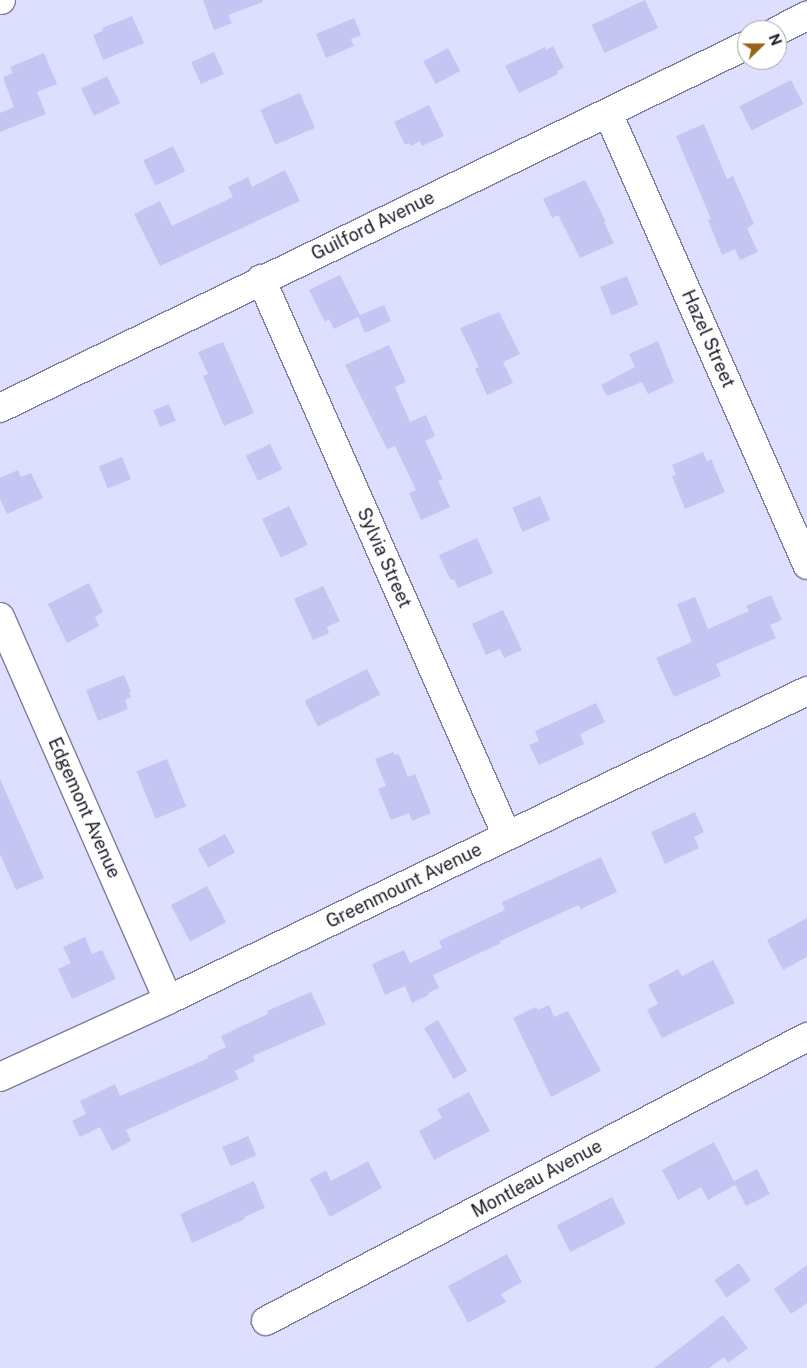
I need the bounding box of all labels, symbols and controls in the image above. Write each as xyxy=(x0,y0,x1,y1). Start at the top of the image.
north arrow xyxy=(737,20,787,70)
text: N xyxy=(766,32,784,48)
street label: Guilford Avenue xyxy=(308,187,438,265)
street label: Hazel Street xyxy=(677,287,739,391)
street label: Sylvia Street xyxy=(352,505,416,611)
street label: Edgemont Avenue xyxy=(43,734,125,882)
street label: Greenmount Avenue xyxy=(323,839,485,933)
street label: Montleau Avenue xyxy=(468,1136,606,1222)

